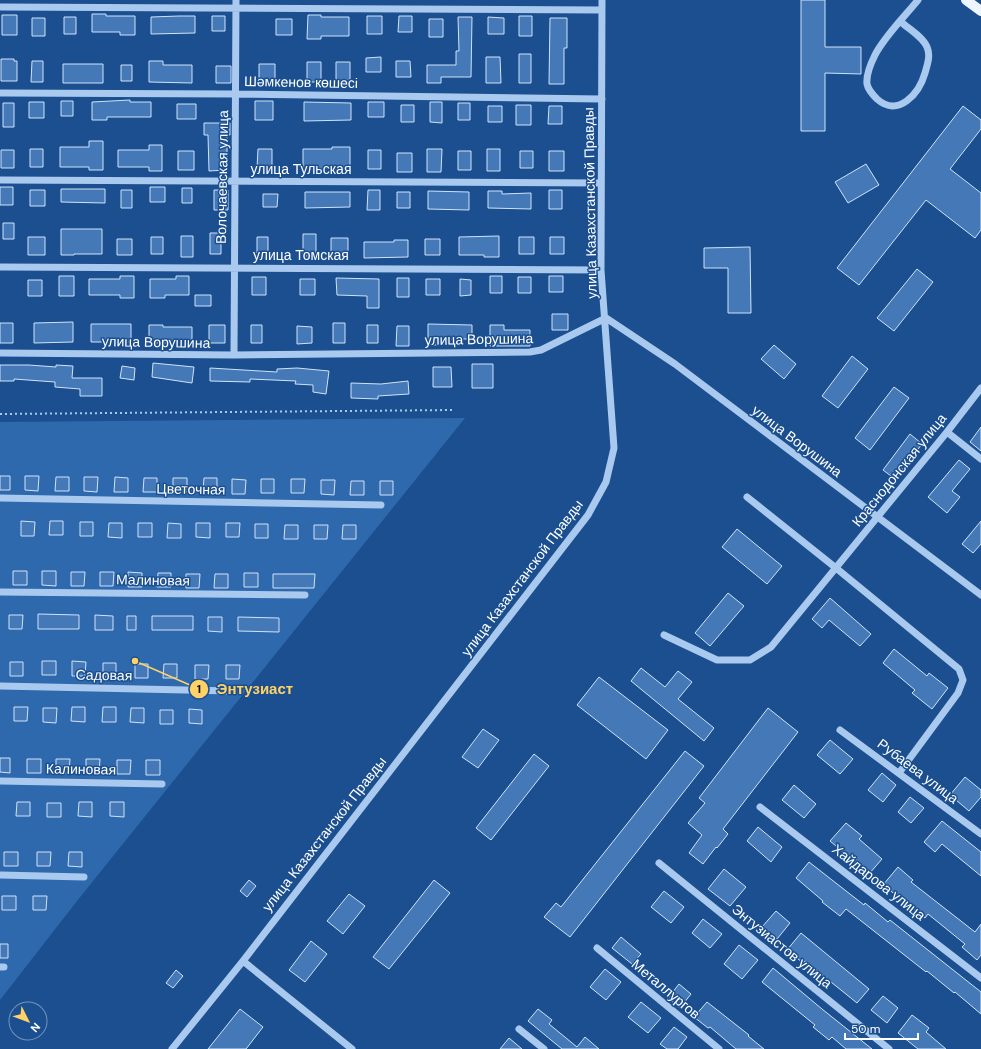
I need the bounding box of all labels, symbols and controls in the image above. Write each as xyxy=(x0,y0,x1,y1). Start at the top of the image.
street label: Шәмкенов көшесі xyxy=(244,72,358,92)
street label: улица Казахстанской Правды xyxy=(579,107,601,299)
street label: Волочаевская улица xyxy=(212,110,232,244)
street label: улица Тульская xyxy=(251,160,351,178)
street label: улица Томская xyxy=(253,246,349,264)
street label: улица Ворушина xyxy=(425,329,534,349)
street label: улица Ворушина xyxy=(102,332,211,352)
street label: улица Ворушина xyxy=(748,401,846,481)
street label: Краснодонская улица xyxy=(848,410,950,530)
street label: Цветочная xyxy=(156,479,226,499)
street label: улица Казахстанской Правды xyxy=(457,496,587,660)
street label: Малиновая xyxy=(116,570,190,590)
street label: Садовая xyxy=(76,666,132,684)
callout: Энтузиаст xyxy=(189,675,301,702)
text: Энтузиаст xyxy=(217,679,293,699)
text: 1 xyxy=(197,681,201,697)
street label: Рубаева улица xyxy=(874,735,962,808)
street label: улица Казахстанской Правды xyxy=(258,753,390,915)
street label: Калиновая xyxy=(46,759,116,779)
street label: Хайдарова улица xyxy=(829,840,930,924)
street label: Энтузиастов улица xyxy=(728,900,836,992)
street label: Металлургов xyxy=(628,955,704,1023)
north arrow xyxy=(8,1001,48,1041)
scale bar xyxy=(845,1015,918,1041)
text: N xyxy=(28,1020,43,1035)
text: 50 m xyxy=(851,1021,880,1037)

